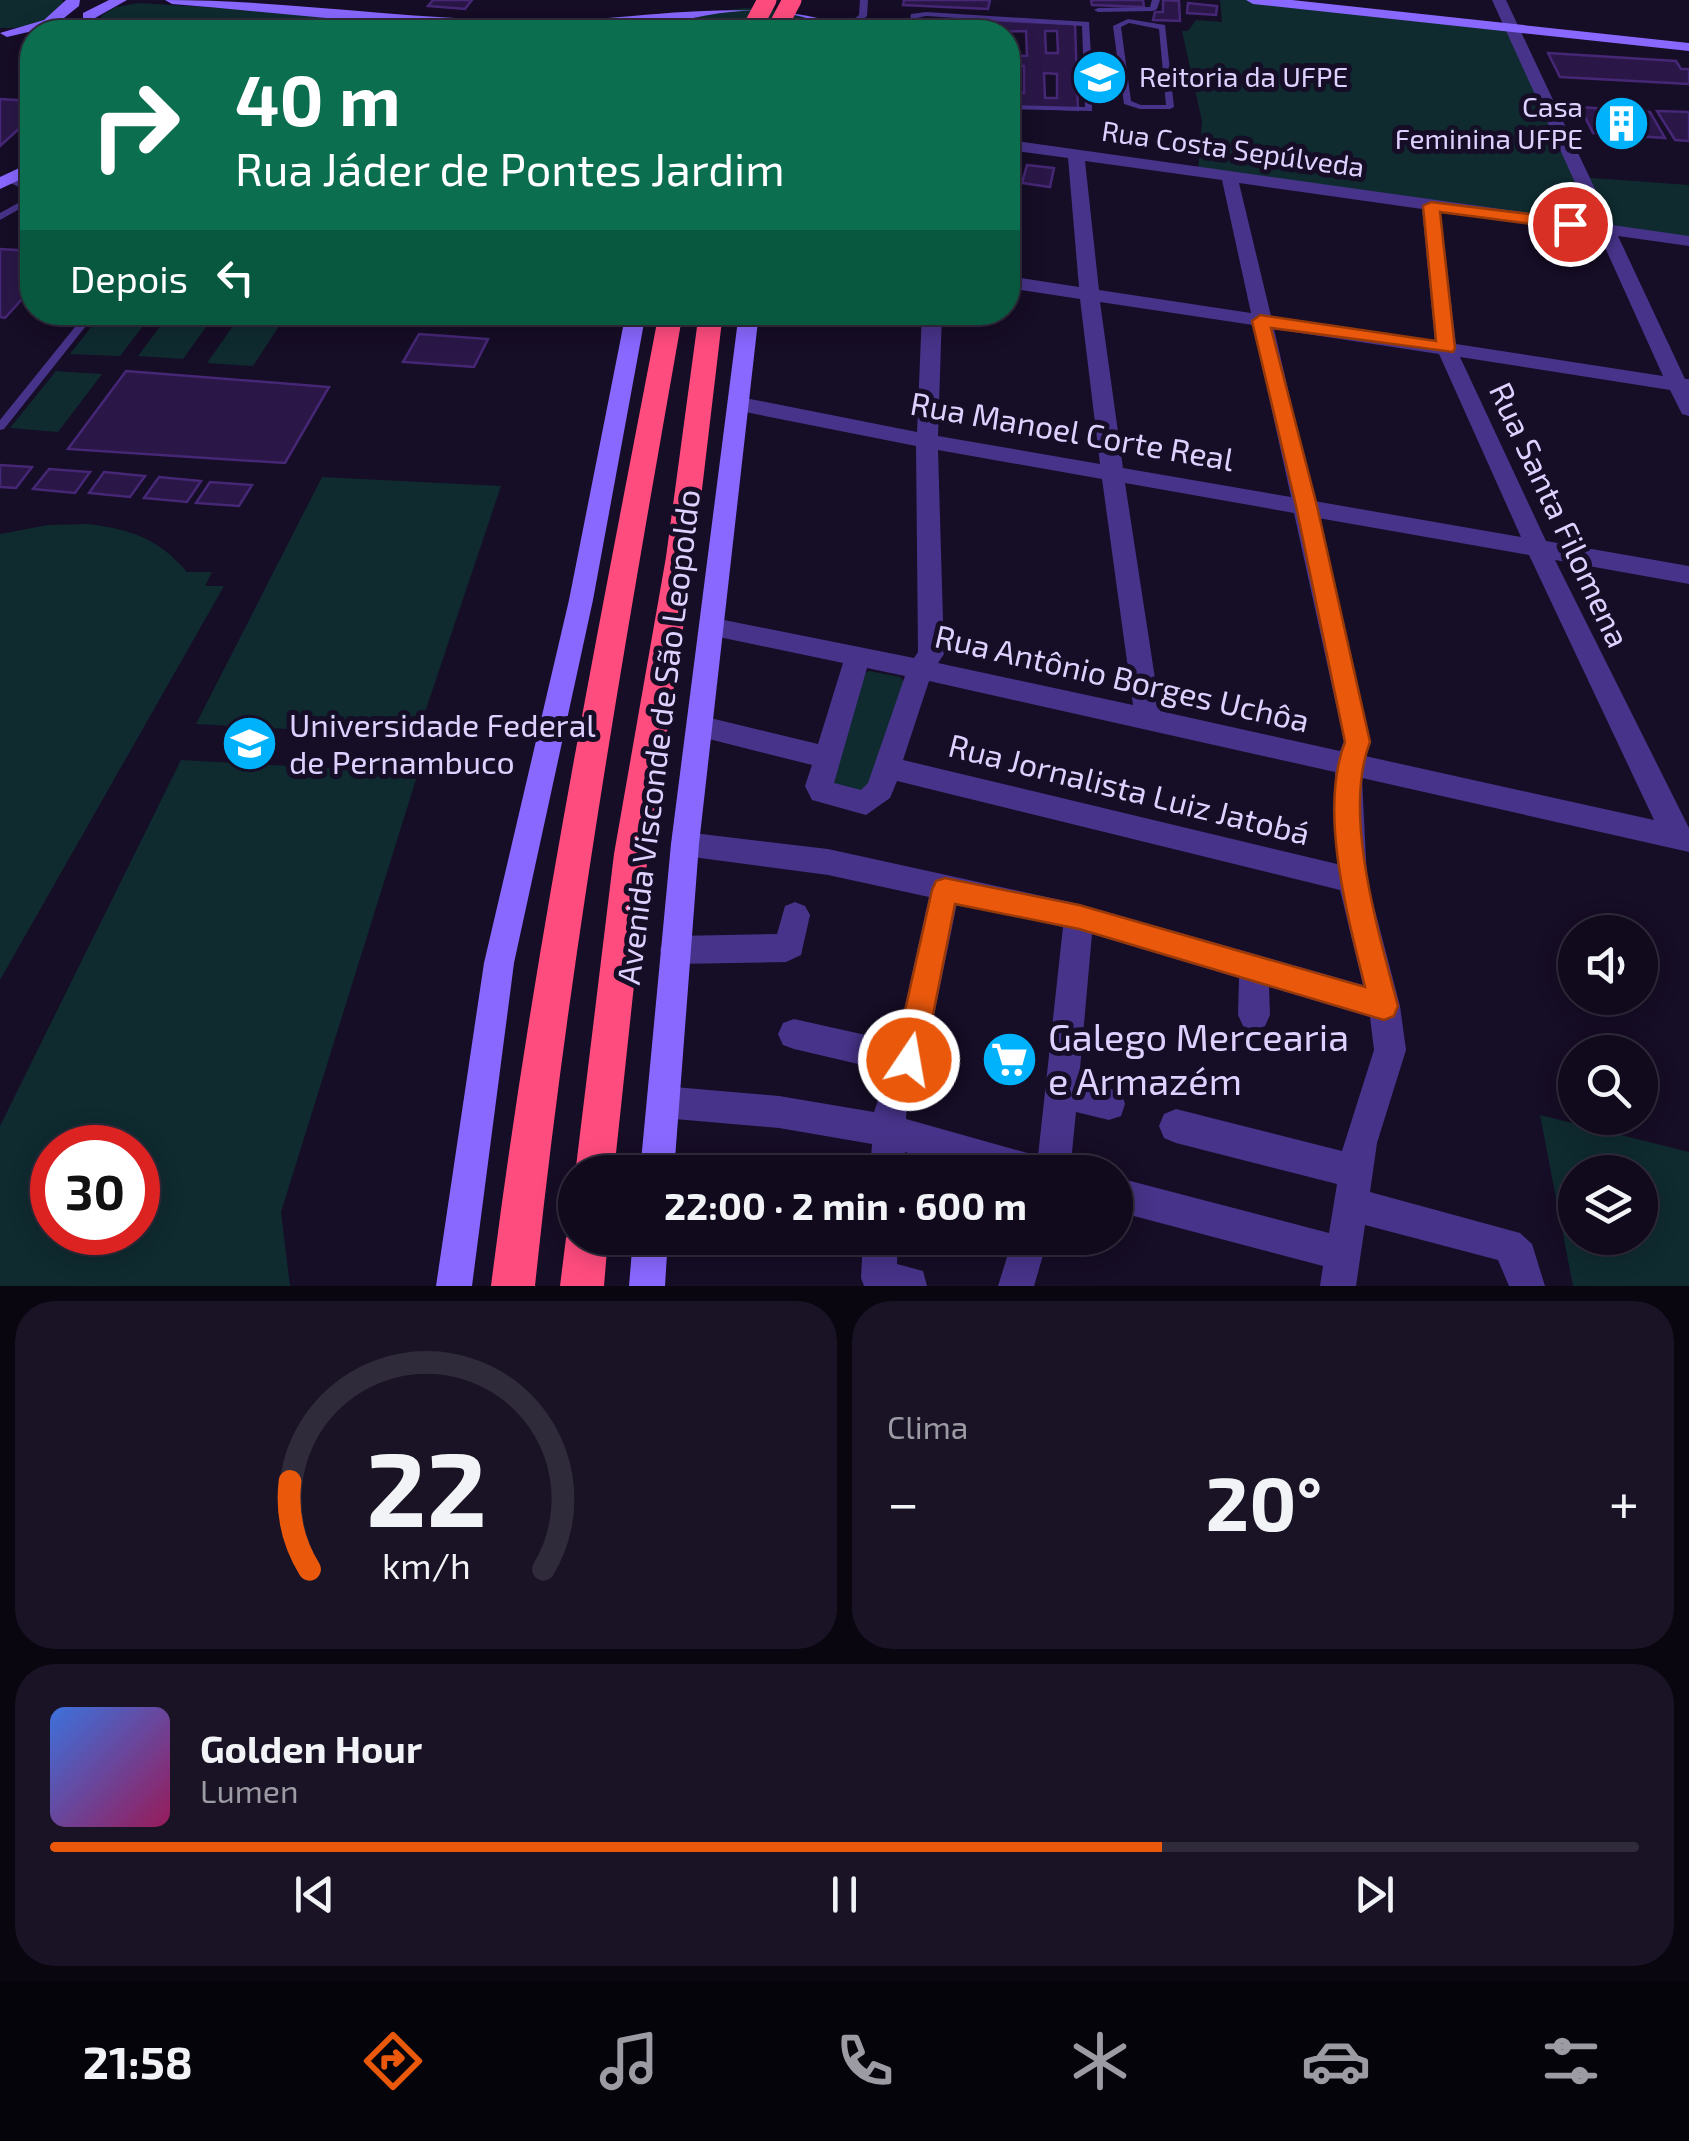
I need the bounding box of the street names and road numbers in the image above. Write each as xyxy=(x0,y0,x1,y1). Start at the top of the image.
street label: Rua Costa Sepúlveda xyxy=(1100,113,1367,183)
street label: Rua Santa Filomena xyxy=(1483,376,1639,653)
street label: Rua Manoel Corte Real xyxy=(908,383,1238,477)
street label: Avenida Visconde de São Leopoldo xyxy=(608,487,706,986)
street label: Rua Antônio Borges Uchôa xyxy=(932,615,1313,739)
street label: Rua Jornalista Luiz Jatobá xyxy=(945,725,1314,851)

